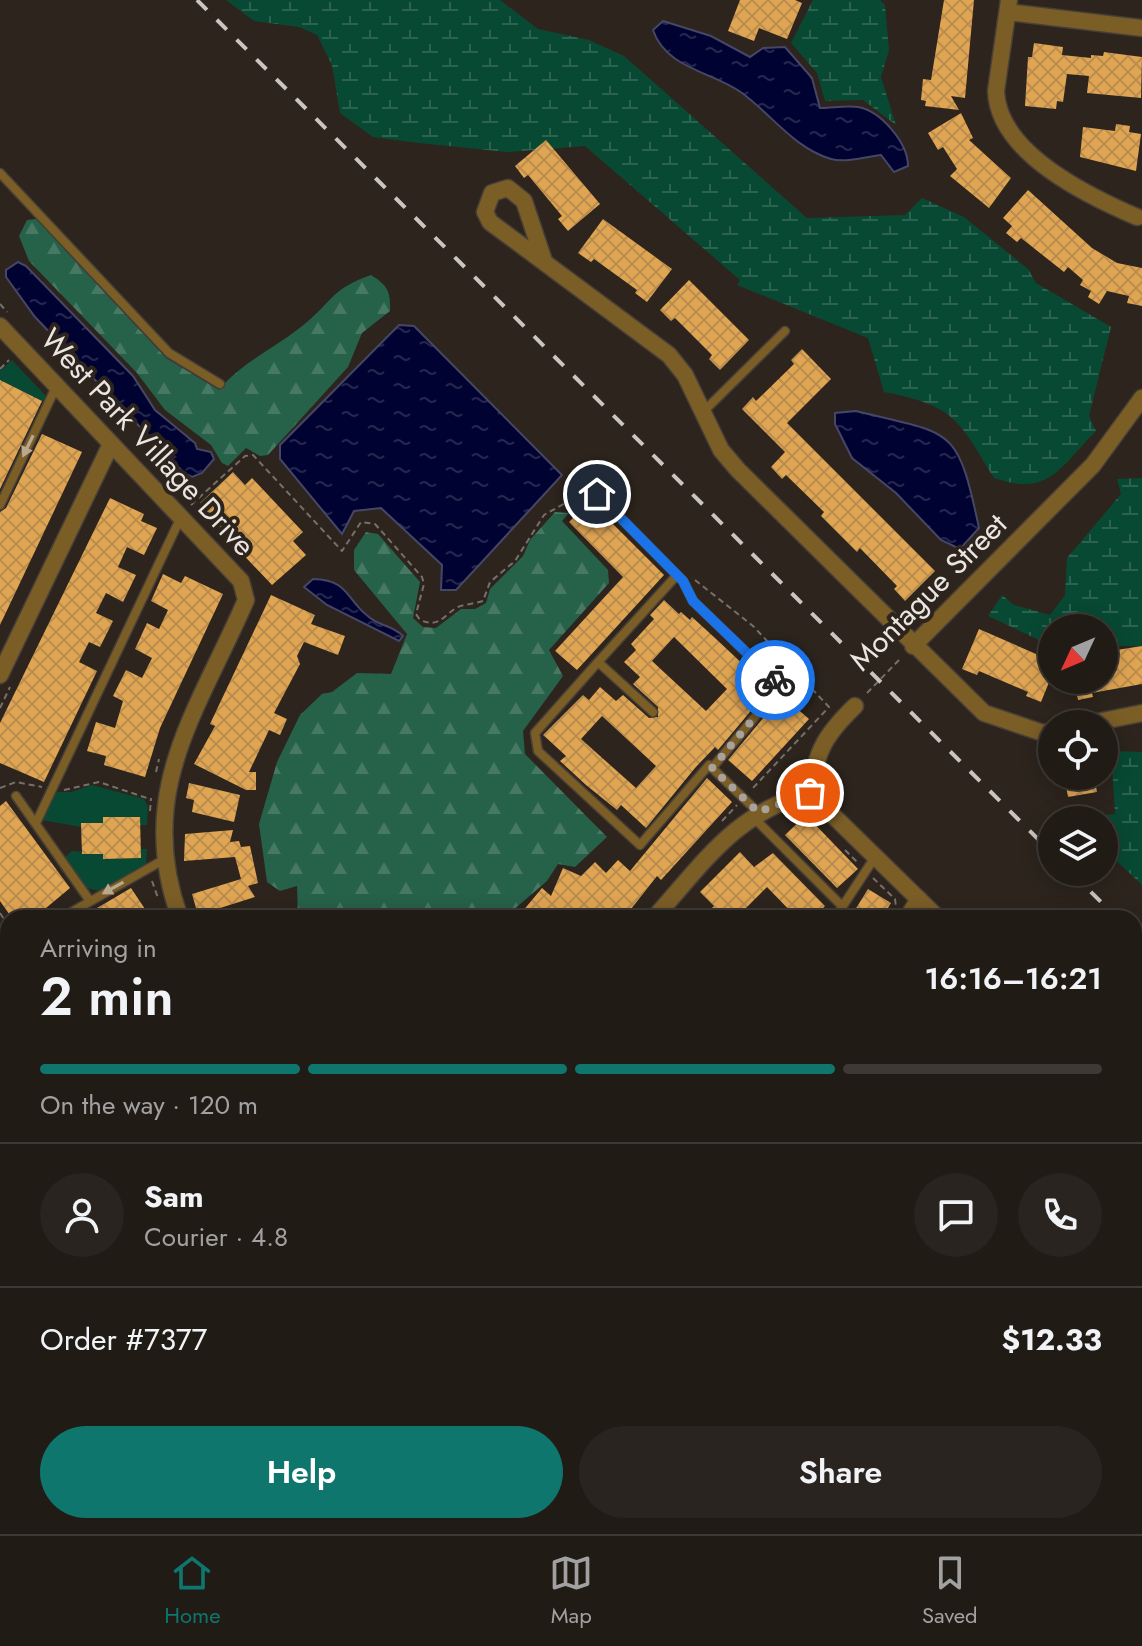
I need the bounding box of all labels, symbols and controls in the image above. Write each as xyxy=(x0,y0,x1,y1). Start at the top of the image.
street label: West Park Village Drive xyxy=(31,319,265,565)
one-way arrow xyxy=(21,434,35,457)
pin xyxy=(563,460,631,528)
icon: home xyxy=(575,472,619,516)
street label: Montague Street xyxy=(840,503,1017,680)
north arrow xyxy=(1038,614,1118,694)
map controls xyxy=(1038,614,1118,886)
courier xyxy=(735,640,815,720)
icon: bike xyxy=(753,658,797,702)
button: locate xyxy=(1038,710,1118,790)
pin xyxy=(776,759,844,827)
icon: bag xyxy=(788,771,832,815)
button: layers xyxy=(1038,806,1118,886)
one-way arrow xyxy=(102,881,124,895)
text: Arriving in xyxy=(40,929,157,967)
text: 16:16–16:21 xyxy=(925,957,1102,1000)
text: 2 min xyxy=(40,959,173,1035)
text: On the way · 120 m xyxy=(40,1086,258,1124)
button: person xyxy=(40,1173,124,1257)
button: chat xyxy=(914,1173,998,1257)
button: phone xyxy=(1018,1173,1102,1257)
text: Sam xyxy=(144,1175,204,1218)
text: Courier · 4.8 xyxy=(144,1218,288,1256)
text: Order #7377 xyxy=(40,1318,207,1361)
text: $12.33 xyxy=(1001,1318,1102,1361)
button: Help xyxy=(40,1426,563,1518)
button: Share xyxy=(579,1426,1102,1518)
tab: Home xyxy=(164,1551,221,1631)
tab: Map xyxy=(549,1551,593,1631)
tab: Saved xyxy=(922,1551,978,1631)

